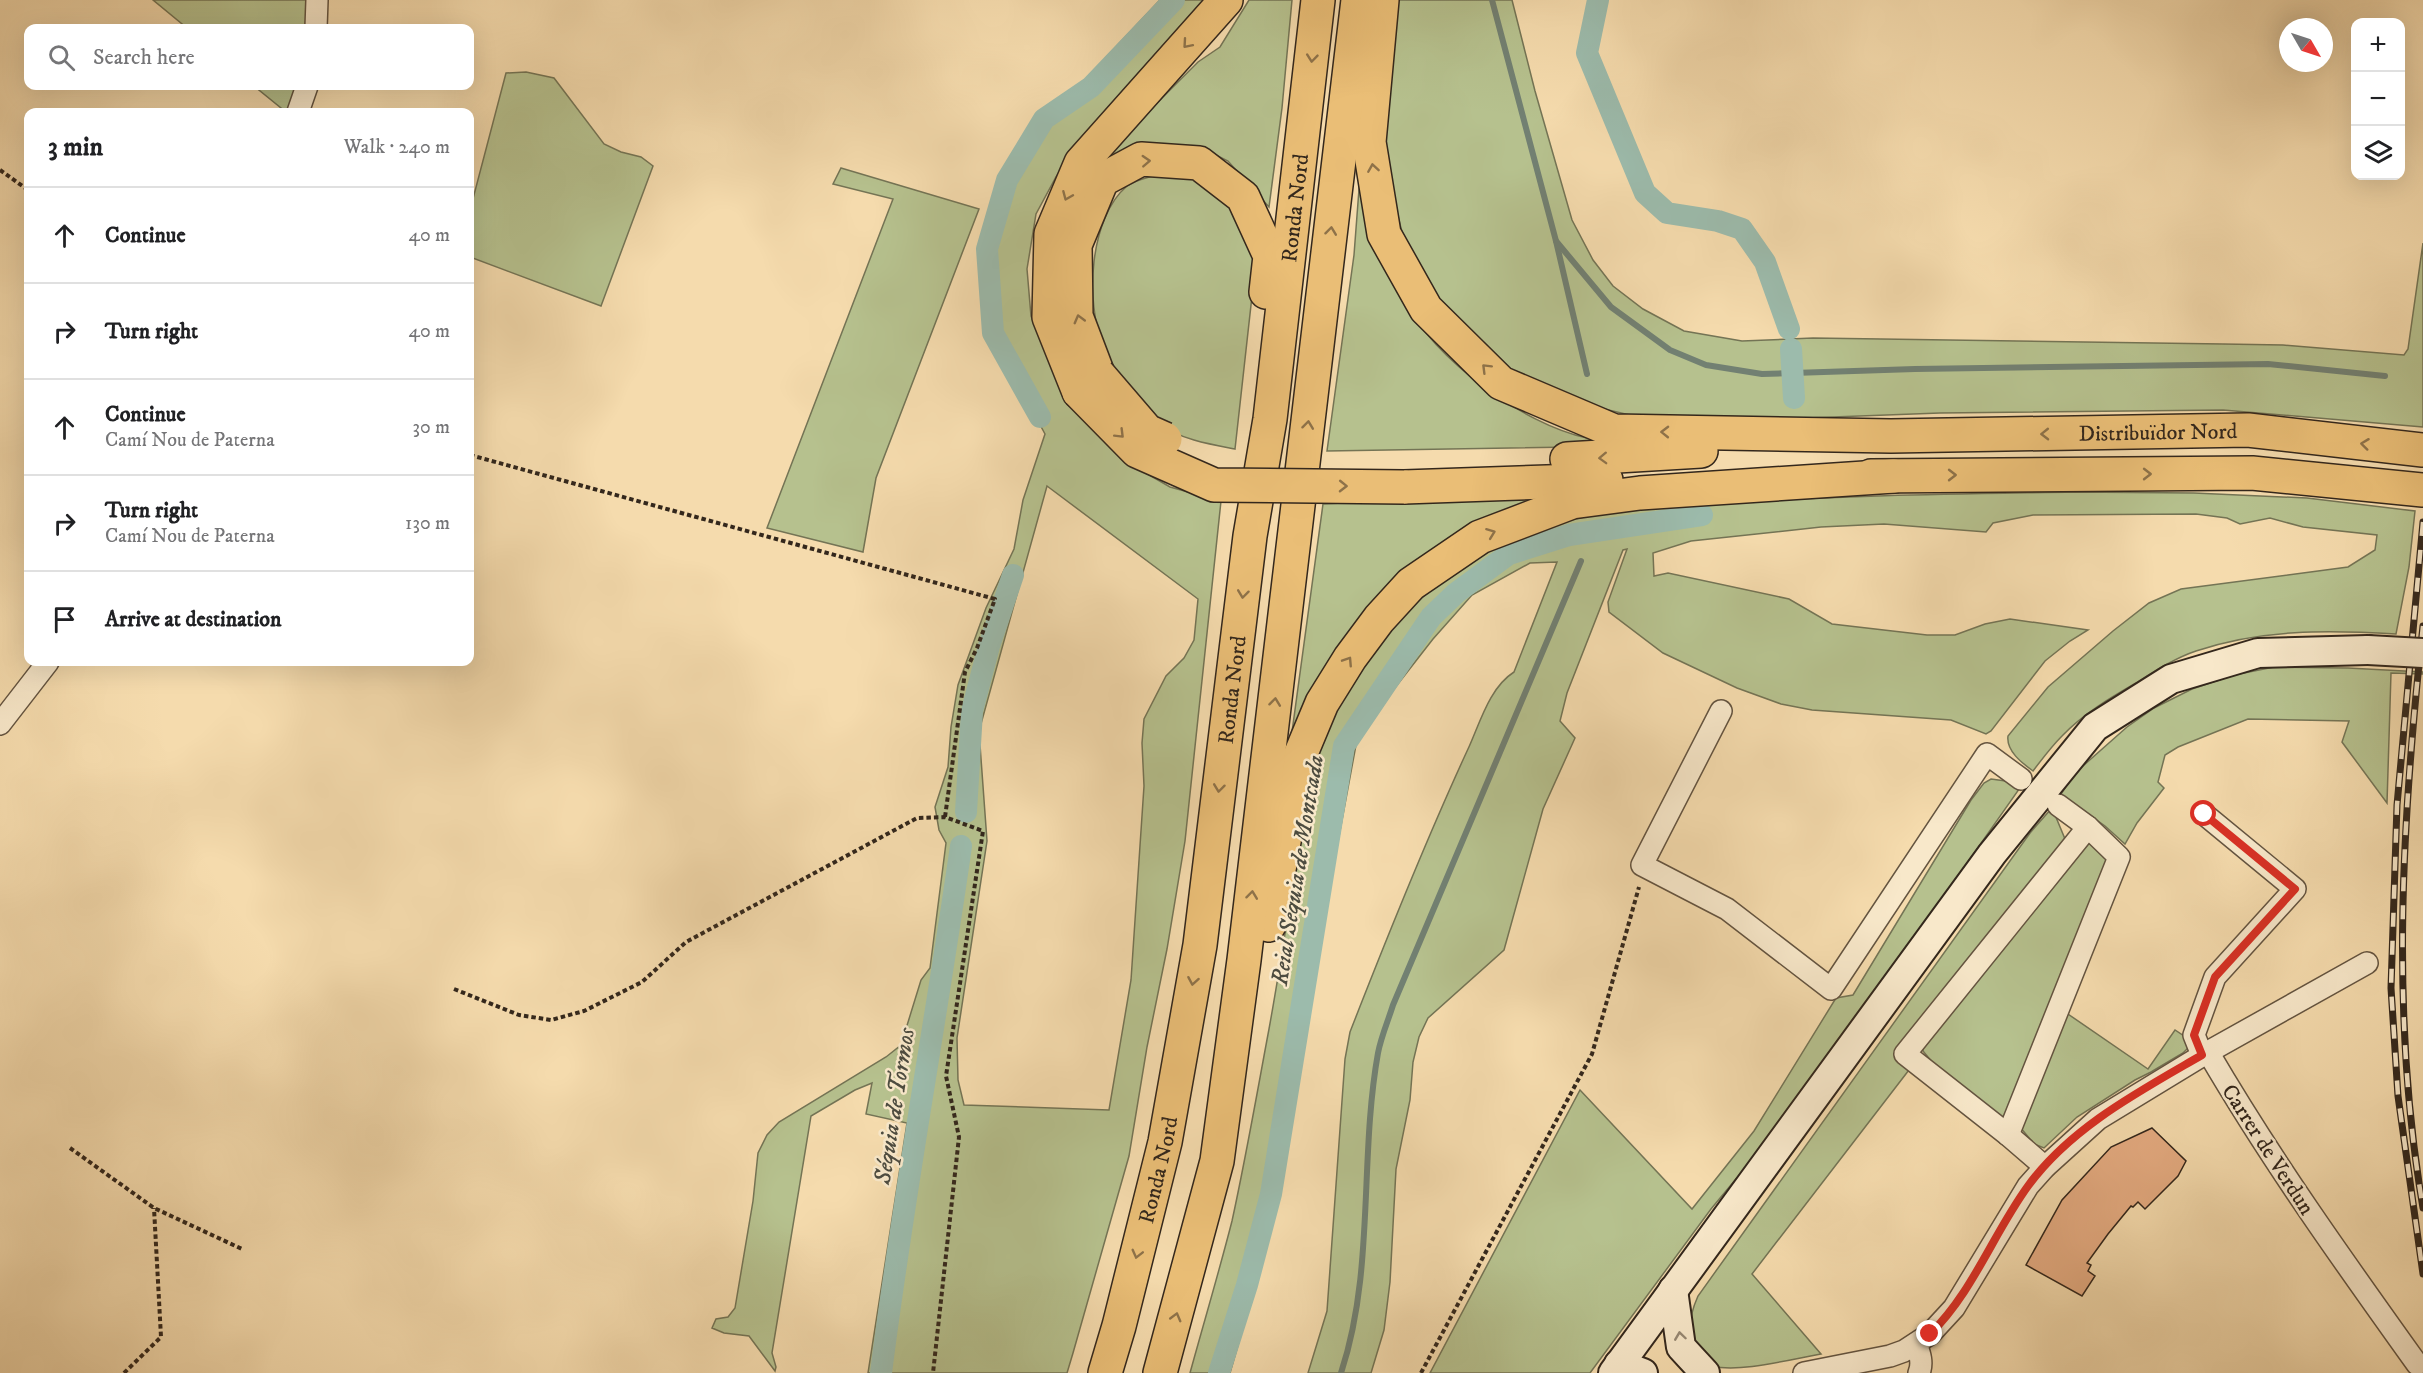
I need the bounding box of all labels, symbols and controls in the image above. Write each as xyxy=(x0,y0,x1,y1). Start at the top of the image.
north arrow xyxy=(2279,18,2333,72)
map controls xyxy=(2351,18,2405,180)
button: + xyxy=(2351,18,2405,72)
search box xyxy=(24,24,474,90)
one-way arrow xyxy=(1183,37,1194,48)
icon: search xyxy=(45,41,78,74)
text: Search here xyxy=(93,44,195,71)
one-way arrow xyxy=(1306,54,1319,63)
button: − xyxy=(2351,72,2405,126)
button: layers xyxy=(2351,126,2405,180)
text: 3 min xyxy=(48,131,103,164)
text: Walk · 240 m xyxy=(344,135,450,160)
street label: Ronda Nord xyxy=(1276,152,1315,264)
one-way arrow xyxy=(1142,154,1151,167)
one-way arrow xyxy=(1367,163,1380,173)
one-way arrow xyxy=(1063,190,1075,201)
icon: ahead xyxy=(48,219,81,252)
text: Continue xyxy=(105,222,186,249)
text: 40 m xyxy=(408,223,450,248)
one-way arrow xyxy=(1324,226,1336,236)
one-way arrow xyxy=(1073,314,1086,324)
icon: right xyxy=(48,315,81,348)
text: Turn right xyxy=(105,318,198,345)
text: 40 m xyxy=(408,319,450,344)
one-way arrow xyxy=(1482,364,1492,375)
text: Continue xyxy=(105,401,186,428)
icon: ahead xyxy=(48,411,81,444)
text: 30 m xyxy=(412,415,450,440)
street label: Distribuïdor Nord xyxy=(2078,418,2238,448)
one-way arrow xyxy=(1301,420,1313,429)
one-way arrow xyxy=(1660,426,1669,438)
one-way arrow xyxy=(1113,427,1124,437)
text: Camí Nou de Paterna xyxy=(105,428,275,453)
one-way arrow xyxy=(2040,428,2049,440)
one-way arrow xyxy=(2360,438,2369,451)
one-way arrow xyxy=(1598,452,1607,464)
one-way arrow xyxy=(2143,468,2152,480)
one-way arrow xyxy=(1948,469,1957,481)
one-way arrow xyxy=(1338,480,1347,492)
text: Turn right xyxy=(105,497,198,524)
icon: right xyxy=(48,507,81,540)
text: 130 m xyxy=(405,511,450,536)
text: Camí Nou de Paterna xyxy=(105,524,275,549)
one-way arrow xyxy=(1485,528,1496,540)
one-way arrow xyxy=(1237,590,1250,599)
icon: arrive xyxy=(48,603,81,636)
text: Arrive at destination xyxy=(105,606,282,633)
street label: Ronda Nord xyxy=(1213,634,1253,746)
one-way arrow xyxy=(1341,657,1352,668)
one-way arrow xyxy=(1268,697,1281,706)
water label: Reial Séquia de Montcada xyxy=(1265,753,1331,989)
one-way arrow xyxy=(1213,783,1226,792)
route start xyxy=(2190,800,2216,826)
one-way arrow xyxy=(1245,891,1258,900)
one-way arrow xyxy=(1187,976,1200,986)
water label: Séquia de Tormos xyxy=(868,1025,922,1188)
street label: Carrer de Verdun xyxy=(2216,1079,2320,1221)
street label: Ronda Nord xyxy=(1133,1114,1184,1226)
one-way arrow xyxy=(1131,1249,1144,1259)
one-way arrow xyxy=(1169,1312,1182,1322)
route end xyxy=(1916,1320,1942,1346)
one-way arrow xyxy=(1674,1331,1686,1341)

